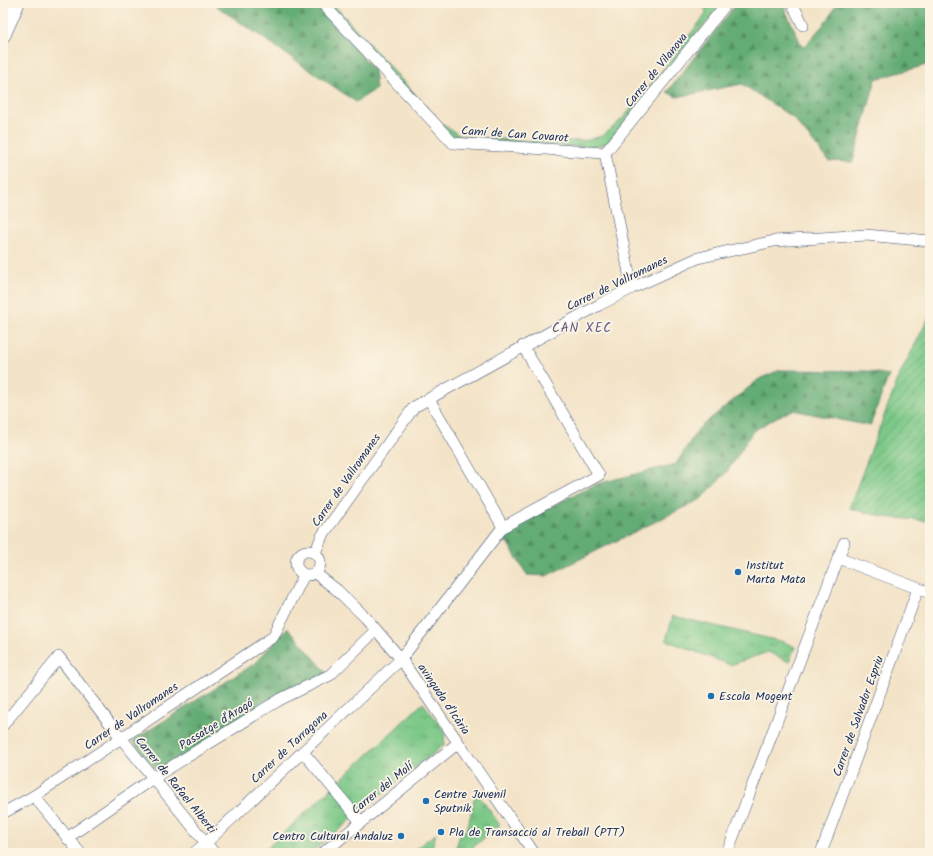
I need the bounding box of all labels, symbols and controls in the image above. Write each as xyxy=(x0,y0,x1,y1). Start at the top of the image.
street label: Carrer de Vilanova xyxy=(620,29,693,112)
street label: Camí de Can Covarot xyxy=(461,121,570,148)
street label: Carrer de Vallromanes xyxy=(563,251,671,316)
district label: CAN XEC xyxy=(552,318,612,339)
street label: Carrer de Vallromanes xyxy=(307,430,386,531)
place label: Institut Marta Mata xyxy=(746,556,806,589)
marker: Institut Marta Mata xyxy=(733,567,743,577)
street label: Carrer de Salvador Espriu xyxy=(828,653,889,779)
street label: avinguda d'Icària xyxy=(413,660,475,739)
street label: Carrer de Vallromanes xyxy=(80,678,182,755)
place label: Escola Mogent xyxy=(719,687,793,706)
marker: Escola Mogent xyxy=(706,691,716,701)
street label: Passatge d'Aragó xyxy=(175,694,258,755)
street label: Carrer de Tarragona xyxy=(246,706,333,788)
street label: Carrer de Rafael Alberti xyxy=(130,733,222,839)
street label: Carrer del Molí xyxy=(347,756,419,819)
place label: Centre Juvenil Sputnik xyxy=(434,785,506,818)
marker: Centre Juvenil Sputnik xyxy=(421,796,431,806)
place label: Pla de Transacció al Treball (PTT) xyxy=(449,823,625,842)
place label: Centro Cultural Andaluz xyxy=(272,827,393,846)
marker: Pla de Transacció al Treball (PTT) xyxy=(436,827,446,837)
marker: Centro Cultural Andaluz xyxy=(396,831,406,841)

